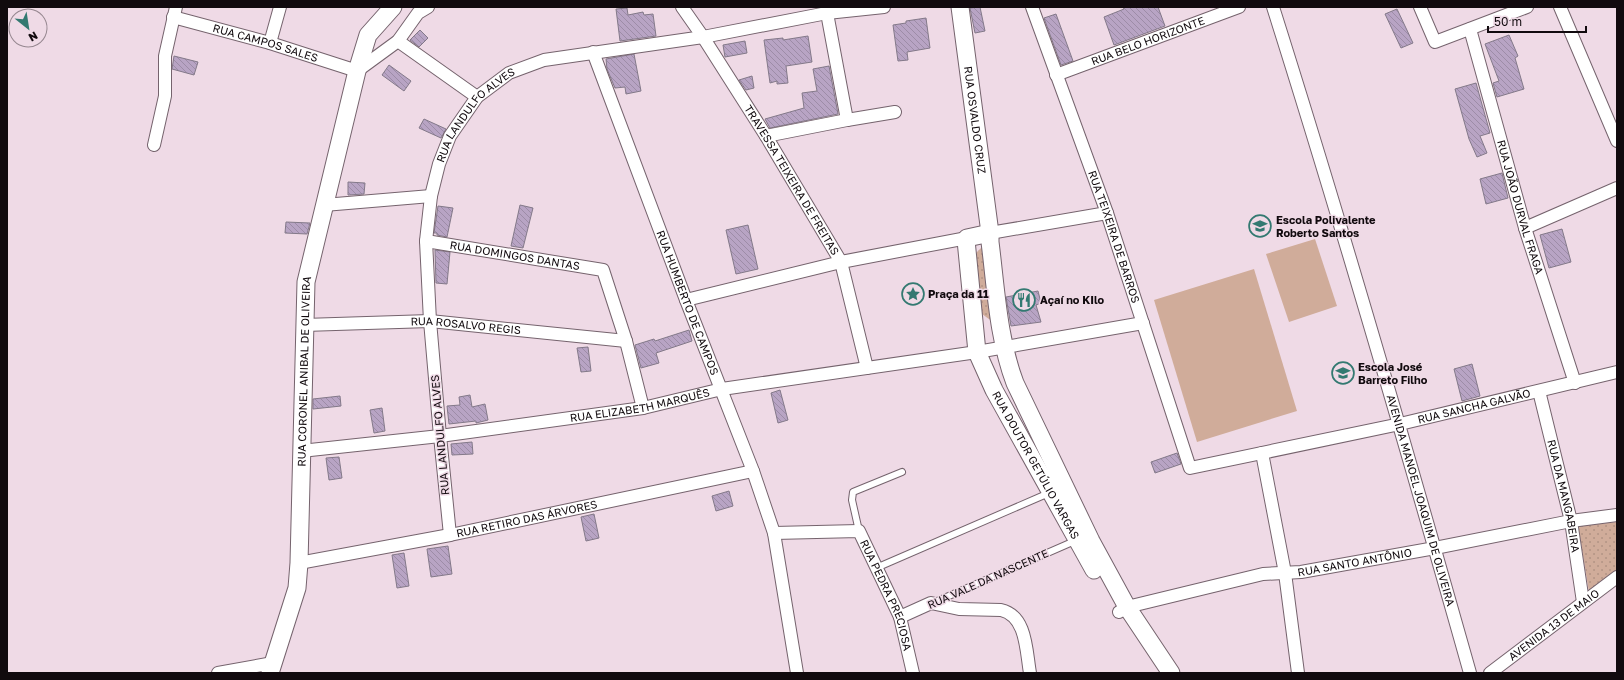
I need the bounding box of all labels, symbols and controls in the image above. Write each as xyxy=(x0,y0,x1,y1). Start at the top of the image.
north arrow xyxy=(8,8,48,48)
scale bar xyxy=(1488,8,1586,34)
street label: RUA BELO HORIZONTE xyxy=(1089,13,1206,67)
text: 50 m xyxy=(1494,14,1522,29)
street label: RUA CAMPOS SALES xyxy=(212,21,320,64)
text: N xyxy=(26,29,40,45)
street label: RUA LANDULFO ALVES xyxy=(433,65,516,164)
street label: RUA OSVALDO CRUZ xyxy=(962,65,989,175)
street label: TRAVESSA TEIXEIRA DE FREITAS xyxy=(742,102,842,257)
street label: RUA JOÃO DURVAL FRAGA xyxy=(1495,138,1547,276)
street label: RUA TEIXEIRA DE BARROS xyxy=(1086,169,1143,305)
school or university icon: Escola Polivalente Roberto Santos xyxy=(1247,213,1273,239)
place label: Escola Polivalente Roberto Santos xyxy=(1276,213,1376,239)
street label: RUA HUMBERTO DE CAMPOS xyxy=(654,229,722,377)
street label: RUA DOMINGOS DANTAS xyxy=(449,238,581,272)
street label: RUA CORONEL ANIBAL DE OLIVEIRA xyxy=(294,274,313,467)
place icon: Praça da 11 xyxy=(900,281,926,307)
place label: Praça da 11 xyxy=(928,287,989,300)
restaurant icon: Açaí no KIlo xyxy=(1011,287,1037,313)
place label: Açaí no KIlo xyxy=(1040,293,1105,306)
street label: RUA ROSALVO REGIS xyxy=(410,314,522,336)
school or university icon: Escola José Barreto Filho xyxy=(1330,360,1356,386)
place label: Escola José Barreto Filho xyxy=(1358,360,1428,386)
street label: RUA LANDULFO ALVES xyxy=(428,374,451,496)
street label: RUA ELIZABETH MARQUÊS xyxy=(569,385,711,424)
street label: RUA SANCHA GALVÃO xyxy=(1416,386,1532,426)
street label: RUA DOUTOR GETÚLIO VARGAS xyxy=(990,389,1083,541)
street label: AVENIDA MANOEL JOAQUIM DE OLIVEIRA xyxy=(1385,393,1458,608)
street label: RUA DA MANGABEIRA xyxy=(1545,438,1583,554)
street label: RUA RETIRO DAS ÁRVORES xyxy=(455,497,598,540)
street label: RUA PEDRA PRECIOSA xyxy=(858,537,915,652)
street label: RUA SANTO ANTÔNIO xyxy=(1296,545,1413,579)
street label: RUA VALE DA NASCENTE xyxy=(925,546,1051,611)
street label: AVENIDA 13 DE MAIO xyxy=(1506,586,1601,663)

